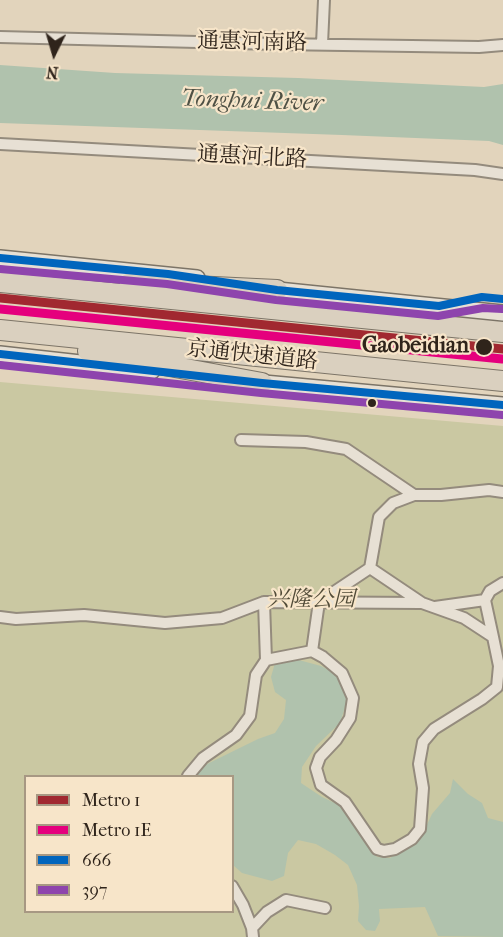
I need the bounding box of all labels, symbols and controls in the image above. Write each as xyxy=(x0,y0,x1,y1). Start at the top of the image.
north arrow xyxy=(24,24,84,84)
street label: 通惠河南路 xyxy=(197,29,307,57)
text: N xyxy=(46,62,59,82)
water label: Tonghui River xyxy=(180,85,324,119)
street label: 通惠河北路 xyxy=(196,142,308,174)
place label: Gaobeidian xyxy=(362,334,469,360)
street label: 京通快速道路 xyxy=(185,336,319,376)
marker: Gaobeidian xyxy=(474,337,494,357)
unlabelled marker xyxy=(366,397,378,409)
park label: 兴隆公园 xyxy=(267,588,355,614)
legend xyxy=(24,775,234,913)
text: Metro 1 xyxy=(82,790,141,811)
text: Metro 1E xyxy=(82,820,152,841)
text: 666 xyxy=(82,850,111,871)
text: 397 xyxy=(82,880,108,901)

